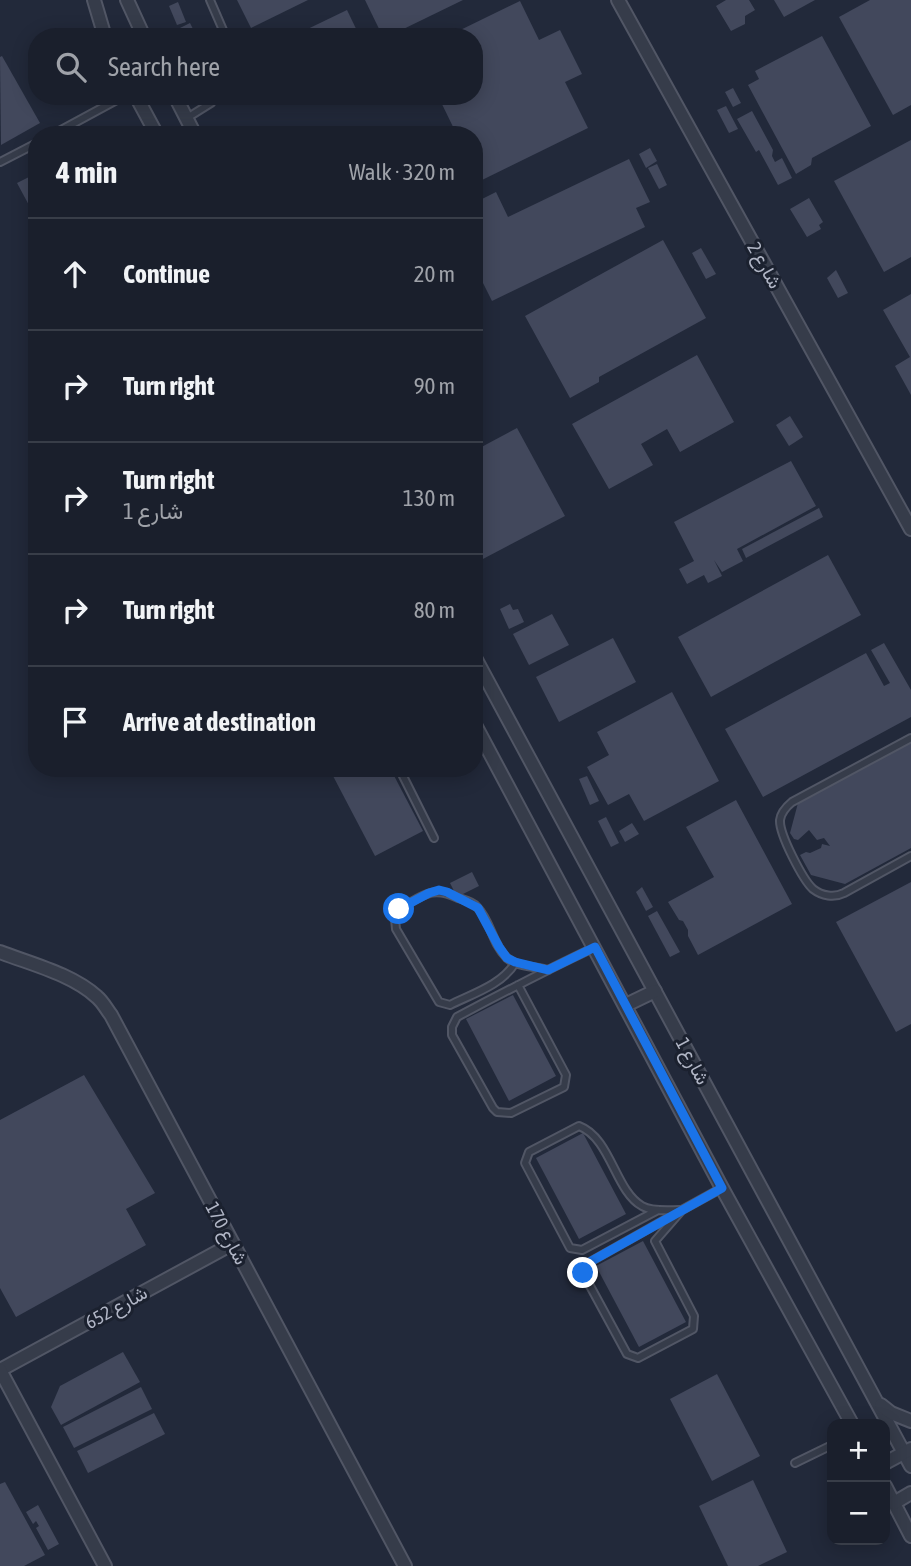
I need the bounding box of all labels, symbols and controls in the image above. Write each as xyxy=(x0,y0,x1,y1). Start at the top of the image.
search box xyxy=(28,28,483,105)
icon: search xyxy=(52,48,90,86)
text: Search here xyxy=(108,52,220,82)
text: 4 min xyxy=(56,155,117,189)
text: Walk · 320 m xyxy=(349,159,455,185)
street label: شارع 2 xyxy=(742,238,787,293)
icon: ahead xyxy=(56,255,94,293)
text: Continue xyxy=(123,259,210,289)
text: 20 m xyxy=(414,261,455,287)
icon: right xyxy=(56,367,94,405)
text: Turn right xyxy=(123,371,214,401)
text: 90 m xyxy=(414,373,455,399)
text: Turn right xyxy=(123,465,214,495)
icon: right xyxy=(56,479,94,517)
text: 130 m xyxy=(403,485,455,511)
text: شارع 1 xyxy=(123,498,183,524)
icon: right xyxy=(56,591,94,629)
text: Turn right xyxy=(123,595,214,625)
text: 80 m xyxy=(414,597,455,623)
icon: arrive xyxy=(56,703,94,741)
text: Arrive at destination xyxy=(123,707,316,737)
route start xyxy=(383,893,414,924)
street label: شارع 1 xyxy=(670,1034,714,1089)
street label: شارع 170 xyxy=(200,1198,253,1269)
route end xyxy=(567,1257,598,1288)
street label: شارع 652 xyxy=(81,1281,152,1335)
map controls xyxy=(827,1419,890,1545)
button: + xyxy=(827,1419,890,1482)
button: − xyxy=(827,1482,890,1545)

